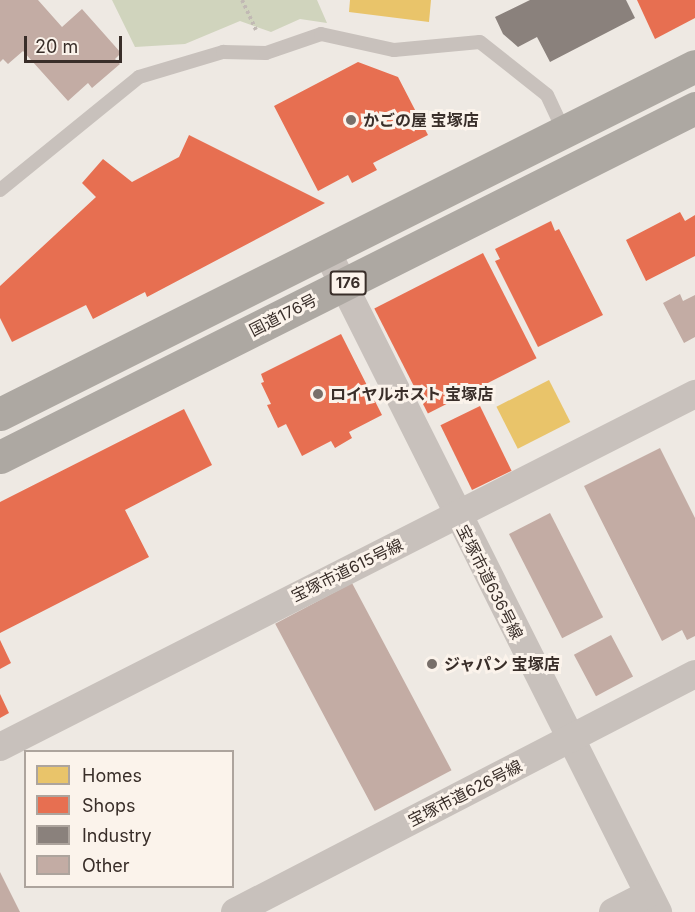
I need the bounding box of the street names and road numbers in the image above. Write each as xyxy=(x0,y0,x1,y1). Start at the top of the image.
road number: 176 xyxy=(328,271,368,295)
street label: 国道176号 xyxy=(246,290,320,340)
street label: 宝塚市道636号線 xyxy=(453,522,527,642)
street label: 宝塚市道615号線 xyxy=(288,535,406,605)
street label: 宝塚市道626号線 xyxy=(405,756,525,830)

